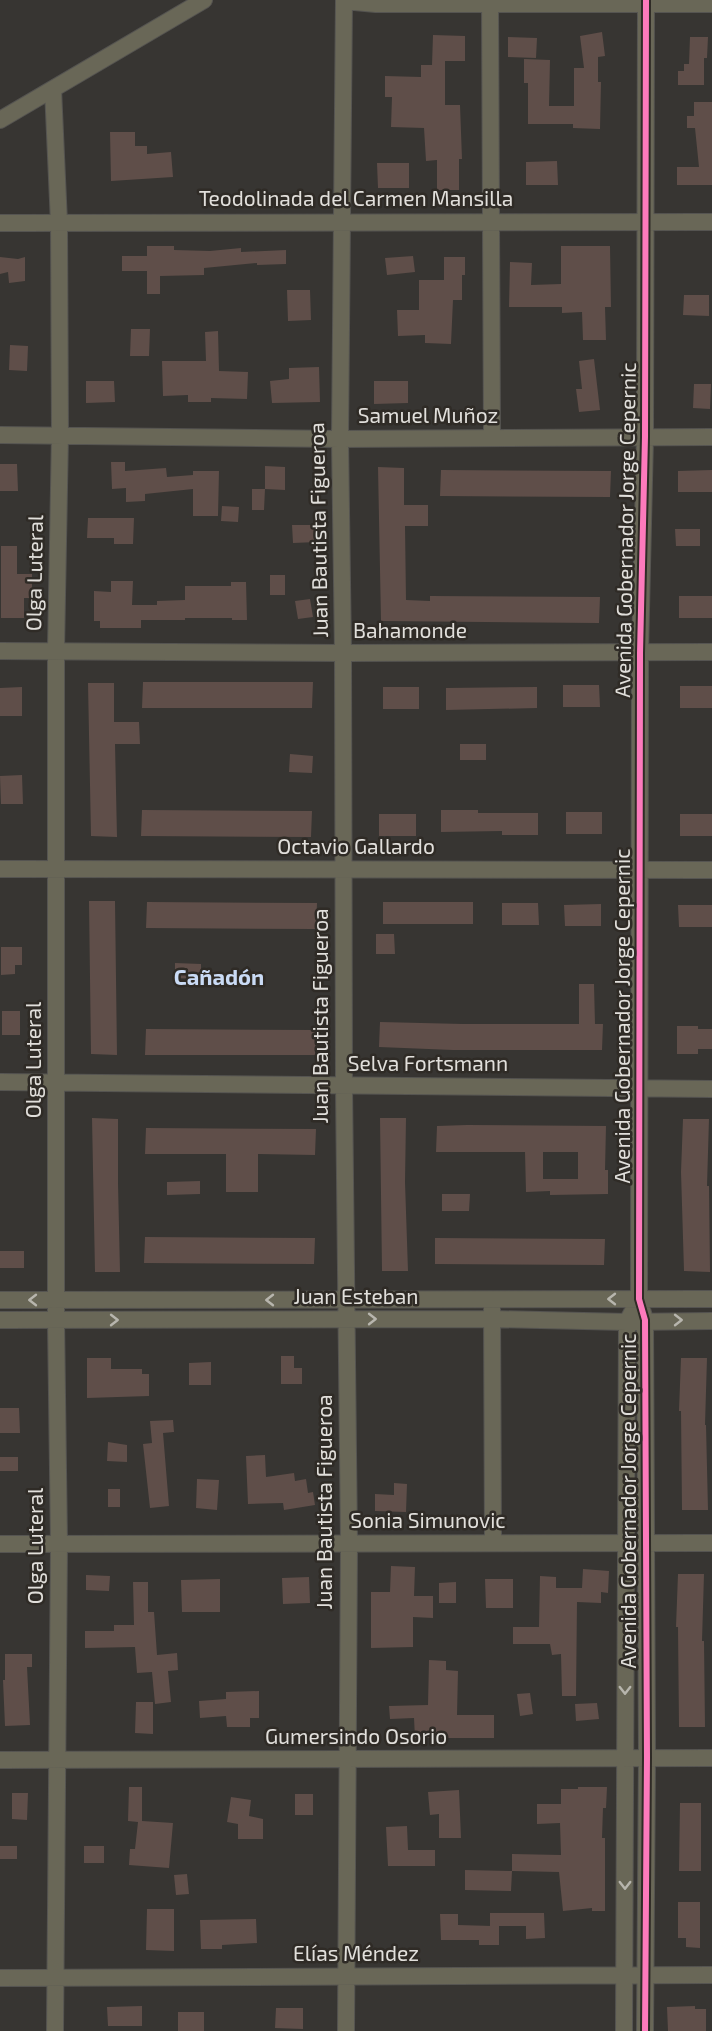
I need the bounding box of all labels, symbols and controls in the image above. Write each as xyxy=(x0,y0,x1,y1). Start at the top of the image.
street label: Teodolinada del Carmen Mansilla xyxy=(199,185,513,210)
street label: Avenida Gobernador Jorge Cepernic xyxy=(609,362,640,698)
street label: Samuel Muñoz xyxy=(358,402,498,427)
street label: Juan Bautista Figueroa xyxy=(303,422,332,638)
street label: Olga Luteral xyxy=(20,514,47,631)
street label: Bahamonde xyxy=(353,617,467,642)
street label: Octavio Gallardo xyxy=(277,833,435,858)
street label: Avenida Gobernador Jorge Cepernic xyxy=(609,848,634,1184)
street label: Juan Bautista Figueroa xyxy=(307,908,332,1124)
district label: Cañadón xyxy=(174,963,264,989)
street label: Olga Luteral xyxy=(20,1001,45,1118)
street label: Selva Fortsmann xyxy=(348,1050,508,1075)
street label: Juan Esteban xyxy=(294,1283,418,1308)
one-way arrow xyxy=(607,1293,616,1305)
one-way arrow xyxy=(28,1294,37,1306)
one-way arrow xyxy=(265,1294,274,1306)
one-way arrow xyxy=(368,1313,377,1325)
one-way arrow xyxy=(110,1314,119,1326)
one-way arrow xyxy=(674,1314,683,1326)
street label: Avenida Gobernador Jorge Cepernic xyxy=(615,1333,640,1669)
street label: Juan Bautista Figueroa xyxy=(311,1394,336,1610)
street label: Olga Luteral xyxy=(22,1487,47,1604)
street label: Sonia Simunovic xyxy=(350,1507,506,1532)
one-way arrow xyxy=(619,1686,632,1695)
street label: Gumersindo Osorio xyxy=(265,1723,447,1748)
one-way arrow xyxy=(619,1881,631,1890)
street label: Elías Méndez xyxy=(293,1940,419,1965)

